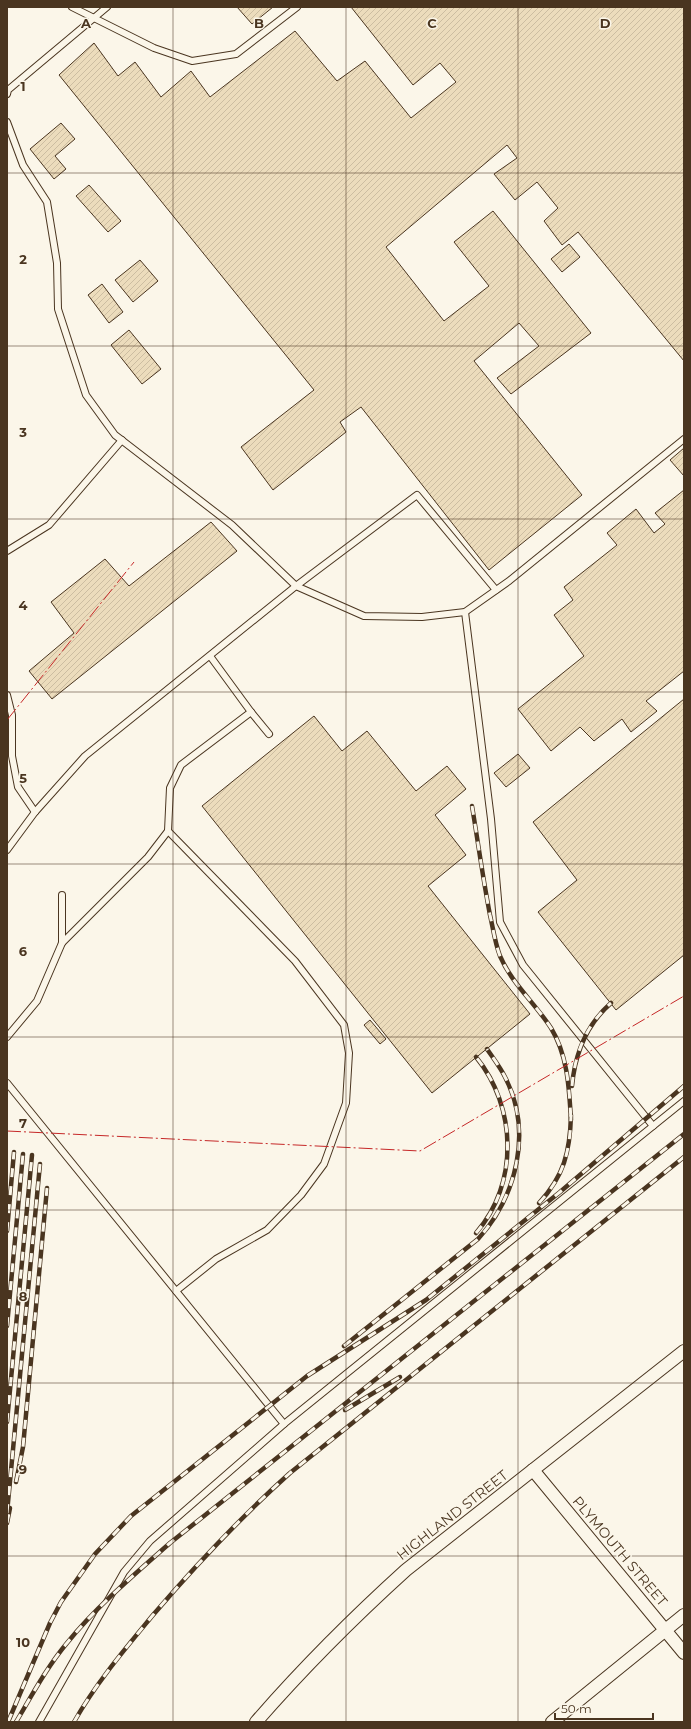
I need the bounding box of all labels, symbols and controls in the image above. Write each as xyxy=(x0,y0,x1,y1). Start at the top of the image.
text: A xyxy=(80,15,92,31)
text: B xyxy=(254,15,264,31)
text: C xyxy=(427,15,437,31)
text: D xyxy=(600,15,611,31)
text: 1 xyxy=(20,78,26,94)
text: 2 xyxy=(19,251,27,267)
text: 3 xyxy=(18,424,27,440)
text: 4 xyxy=(19,597,28,613)
text: 5 xyxy=(19,770,27,786)
text: 6 xyxy=(19,943,28,959)
text: 7 xyxy=(19,1115,27,1131)
text: 8 xyxy=(19,1288,28,1304)
text: 9 xyxy=(19,1461,27,1477)
street label: HIGHLAND STREET xyxy=(393,1466,511,1564)
street label: PLYMOUTH STREET xyxy=(569,1492,671,1610)
text: 10 xyxy=(16,1634,30,1650)
scale bar xyxy=(555,1695,653,1721)
text: 50 m xyxy=(561,1701,592,1716)

